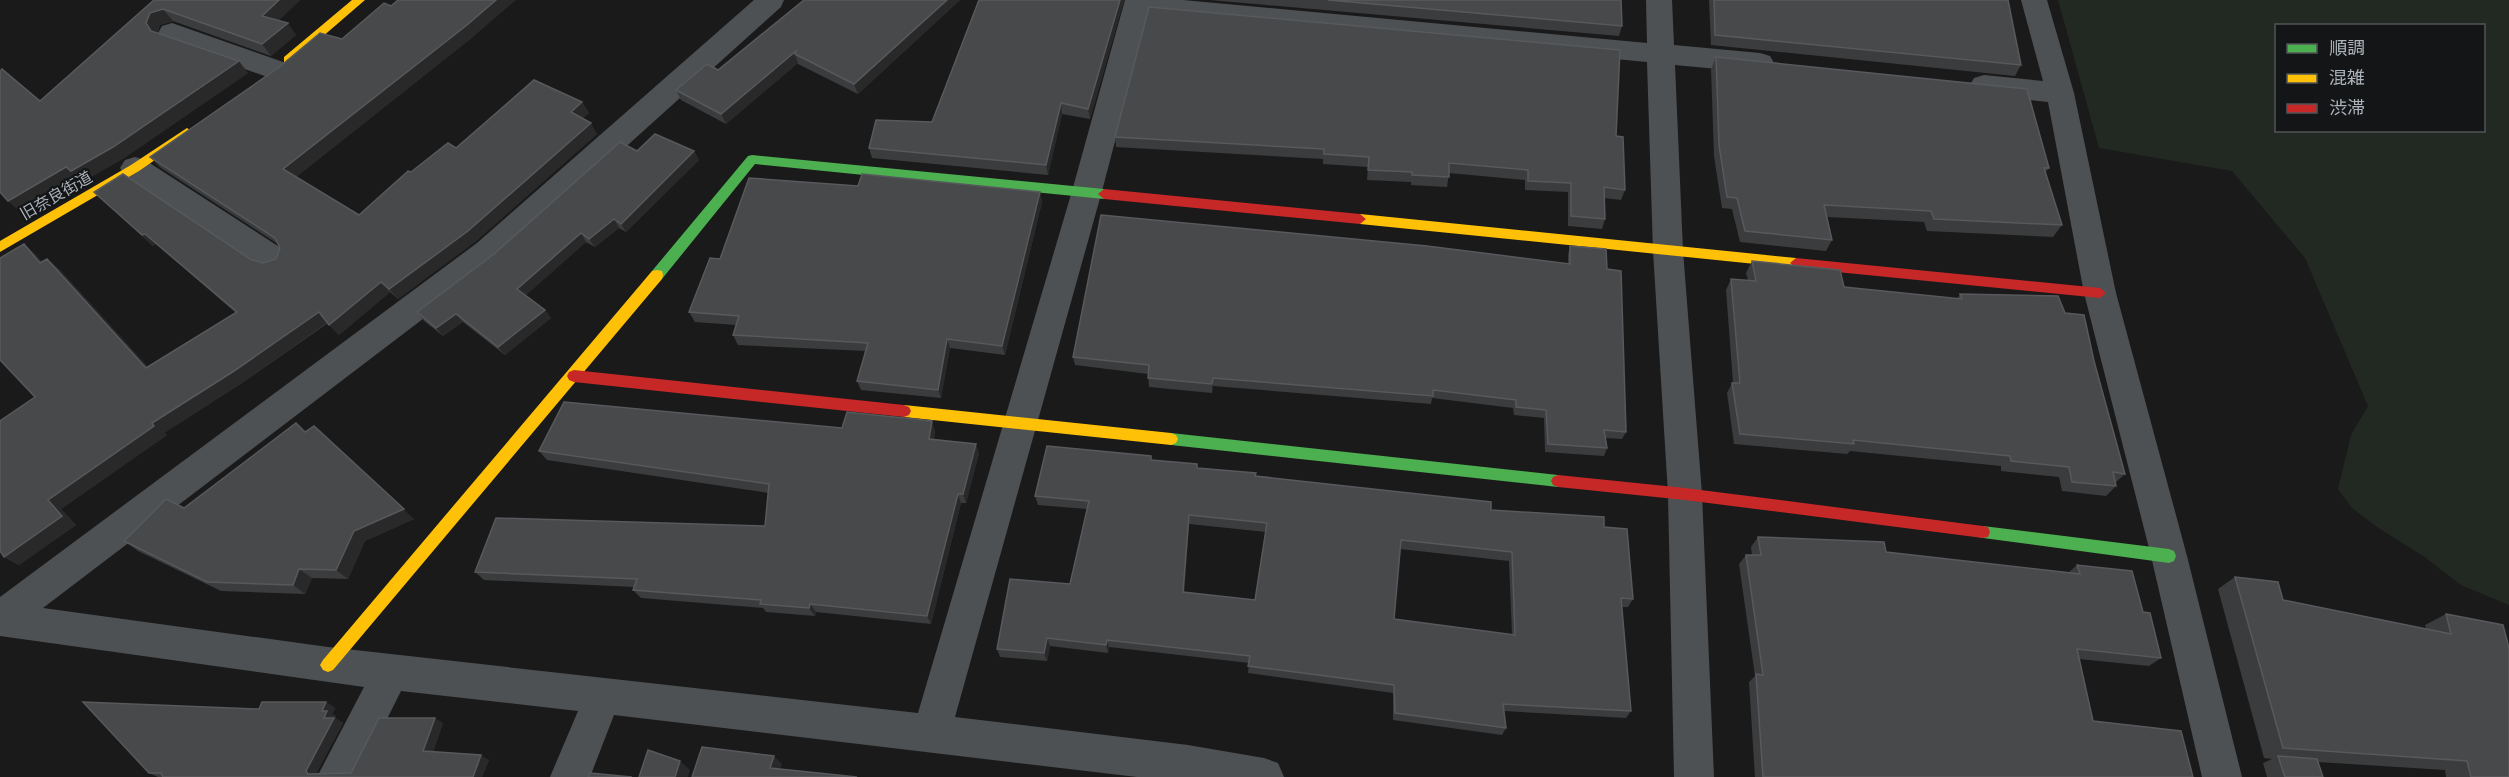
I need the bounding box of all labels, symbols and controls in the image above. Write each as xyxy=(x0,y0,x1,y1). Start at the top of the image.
legend xyxy=(2275,24,2485,132)
text: 順調 xyxy=(2329,37,2365,59)
text: 混雑 xyxy=(2329,67,2365,89)
text: 渋滞 xyxy=(2329,97,2365,119)
street label: 旧奈良街道 xyxy=(17,167,96,224)

